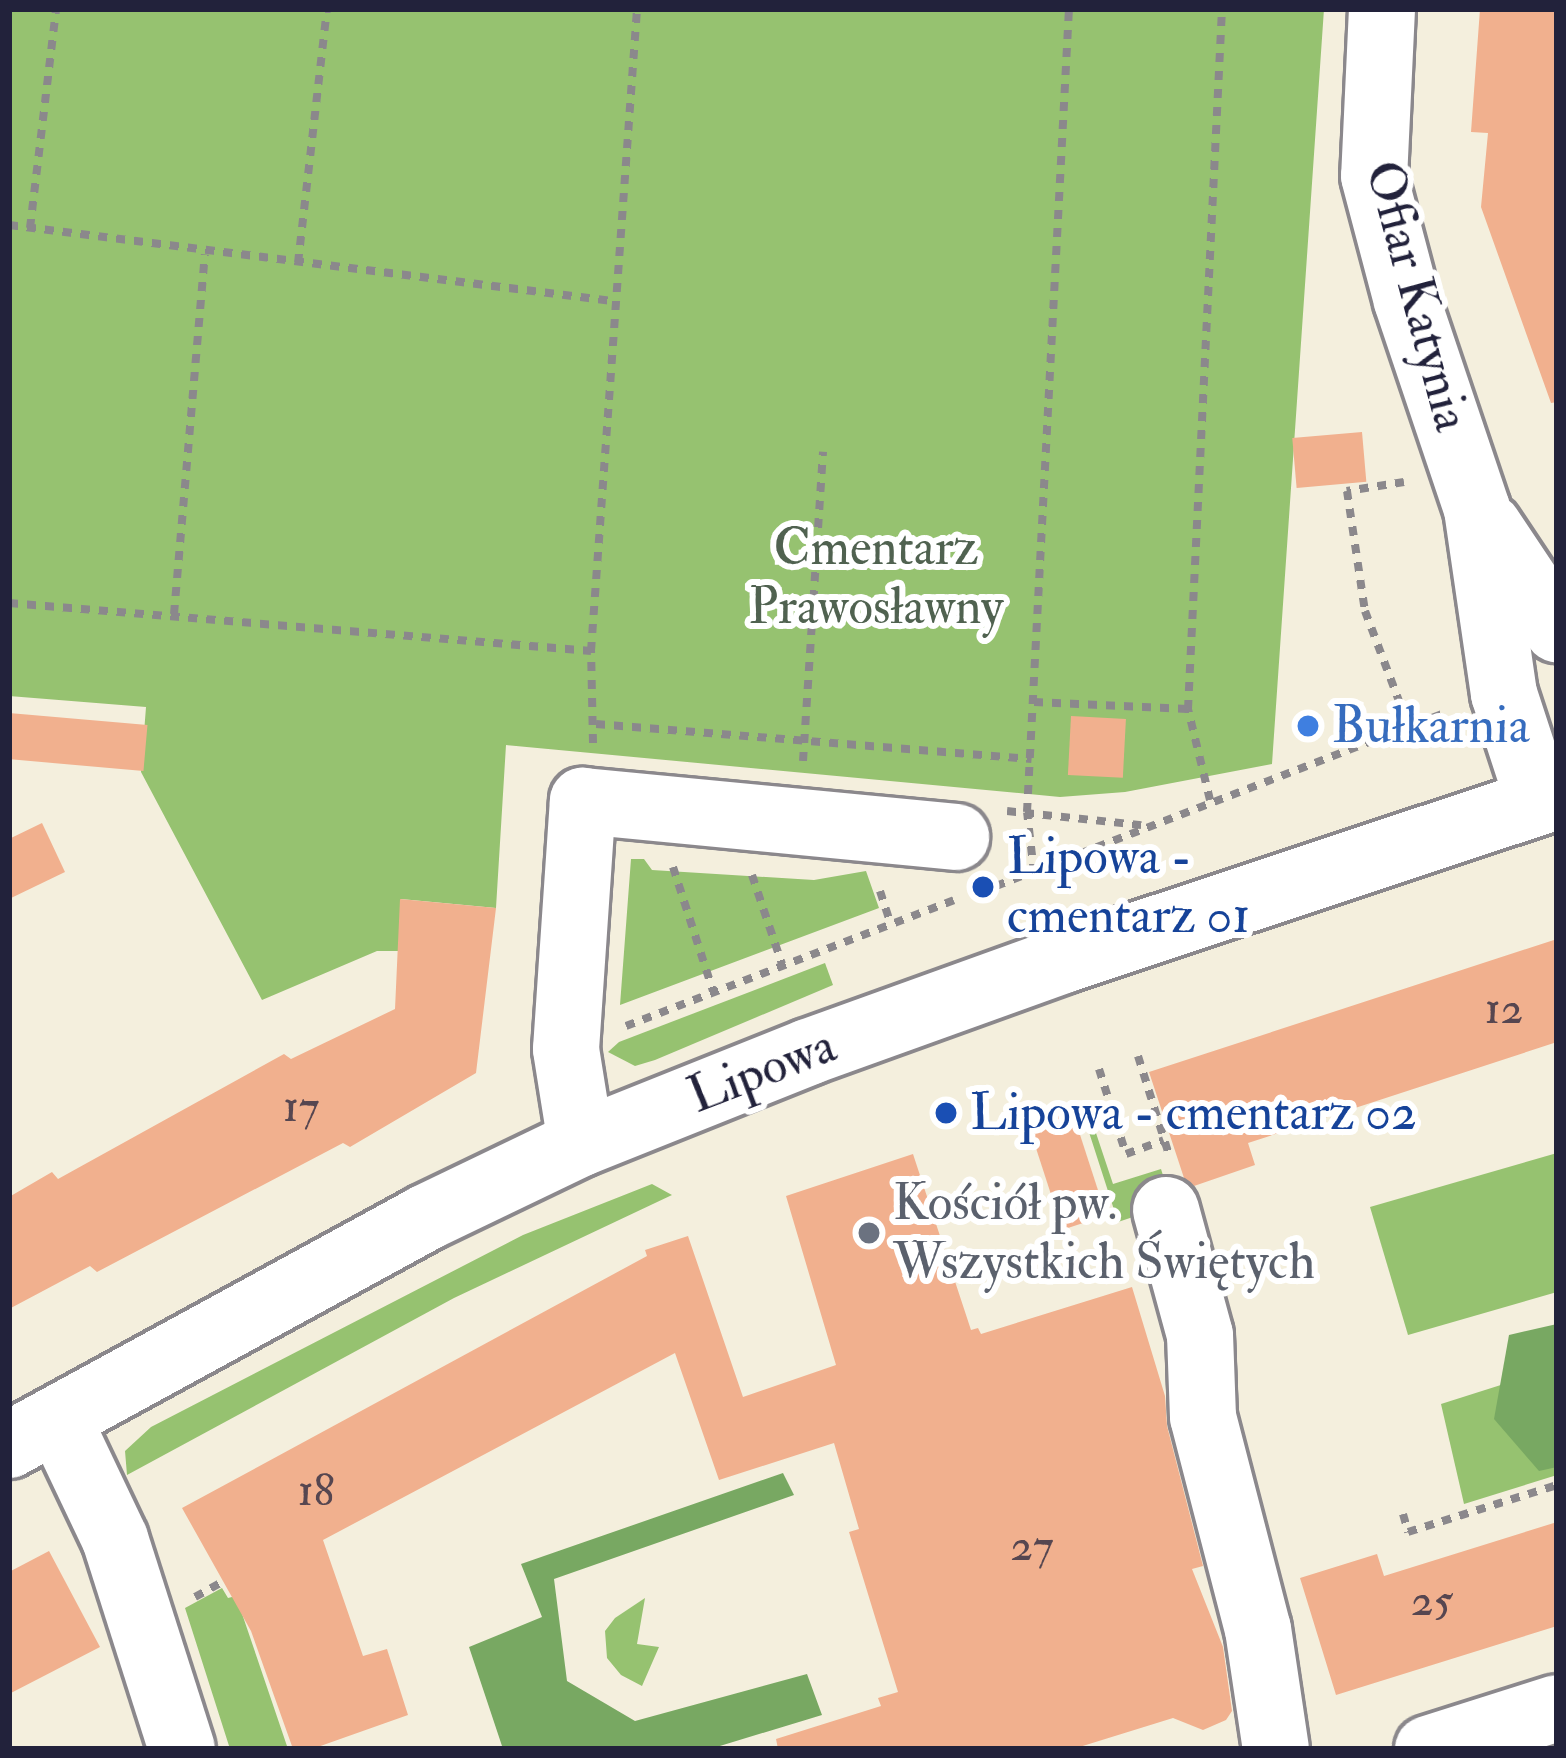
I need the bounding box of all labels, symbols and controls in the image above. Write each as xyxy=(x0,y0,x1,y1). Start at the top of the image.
street label: Ofiar Katynia xyxy=(1352,154,1482,438)
park label: Cmentarz Prawosławny xyxy=(749,518,1003,638)
place label: Bułkarnia xyxy=(1332,695,1530,757)
marker: Bułkarnia xyxy=(1295,713,1321,739)
place label: Lipowa - cmentarz 01 xyxy=(1007,827,1250,947)
marker: Lipowa - cmentarz 01 xyxy=(970,874,996,900)
house number: 12 xyxy=(1485,983,1523,1037)
street label: Lipowa xyxy=(680,1015,844,1127)
house number: 17 xyxy=(283,1081,319,1135)
place label: Lipowa - cmentarz 02 xyxy=(970,1082,1417,1144)
marker: Lipowa - cmentarz 02 xyxy=(933,1100,959,1126)
place label: Kościół pw. Wszystkich Świętych xyxy=(893,1173,1315,1293)
marker: Kościół pw. Wszystkich Świętych xyxy=(856,1220,882,1246)
house number: 18 xyxy=(297,1465,335,1519)
house number: 27 xyxy=(1010,1520,1054,1574)
house number: 25 xyxy=(1411,1575,1453,1629)

